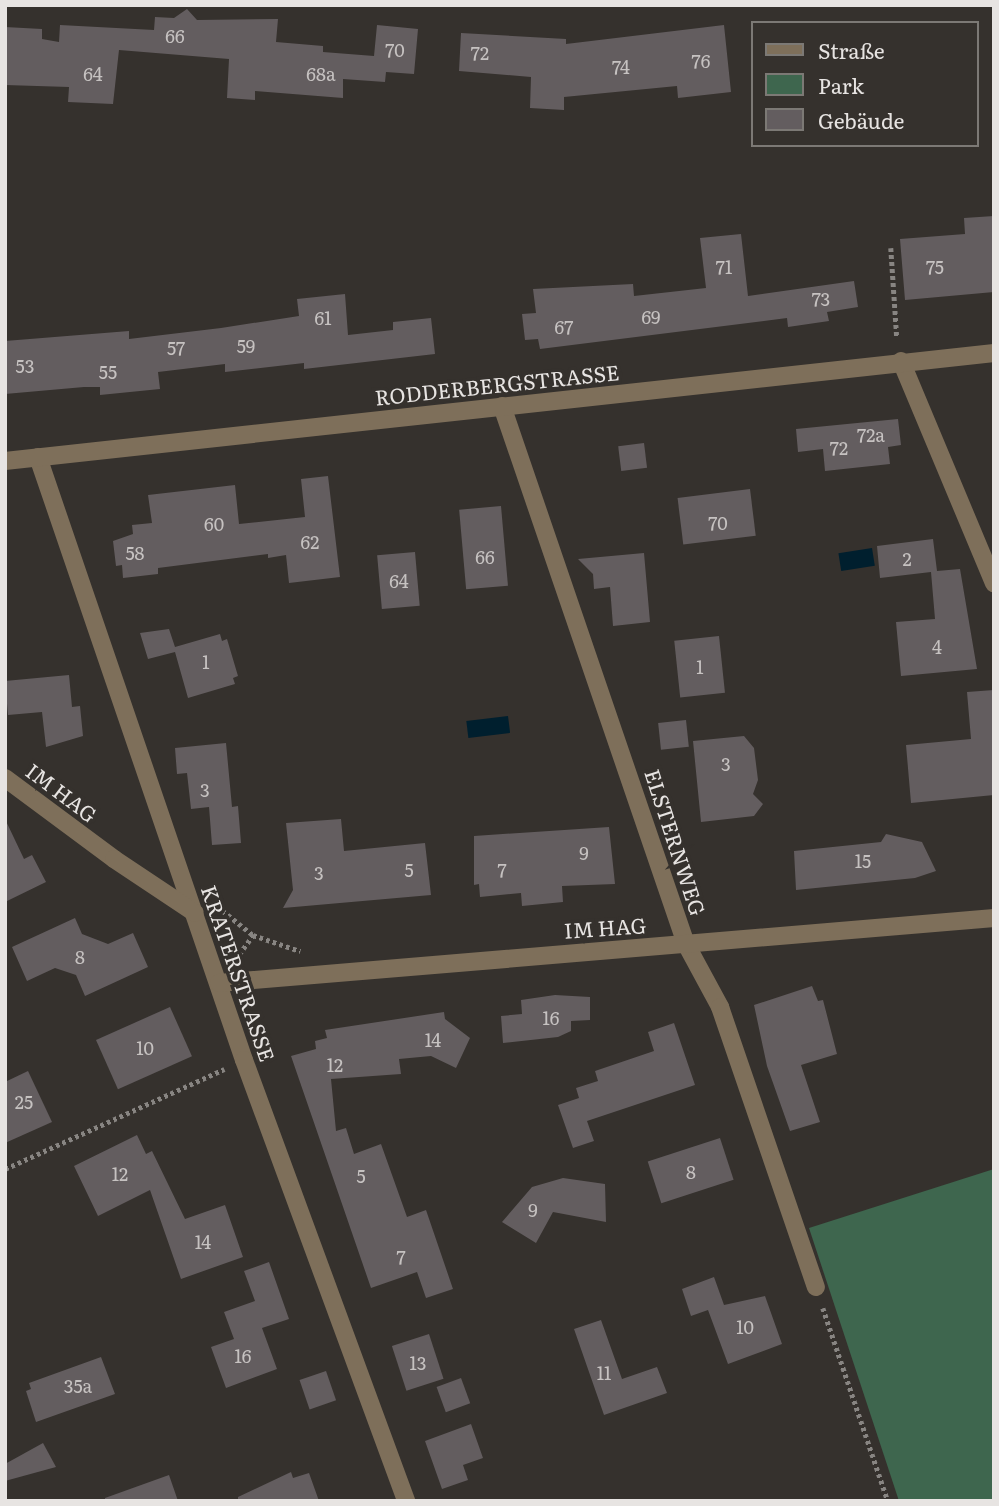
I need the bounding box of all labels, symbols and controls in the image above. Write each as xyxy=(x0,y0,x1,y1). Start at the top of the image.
legend xyxy=(750,21,978,147)
house number: 66 xyxy=(165,25,185,47)
text: Straße xyxy=(818,34,885,65)
house number: 70 xyxy=(385,39,405,61)
house number: 72 xyxy=(471,42,489,64)
house number: 76 xyxy=(692,50,710,72)
house number: 74 xyxy=(612,56,630,78)
house number: 64 xyxy=(83,63,103,85)
house number: 68a xyxy=(306,63,336,85)
text: Park xyxy=(818,69,864,100)
text: Gebäude xyxy=(818,104,904,135)
house number: 71 xyxy=(716,256,732,278)
house number: 75 xyxy=(926,256,944,278)
house number: 73 xyxy=(812,288,830,310)
house number: 69 xyxy=(641,306,661,328)
house number: 61 xyxy=(315,307,331,329)
house number: 67 xyxy=(555,316,573,338)
house number: 59 xyxy=(237,335,255,357)
house number: 57 xyxy=(167,337,185,359)
house number: 53 xyxy=(16,355,34,377)
street label: RODDERBERGSTRASSE xyxy=(374,359,620,409)
house number: 55 xyxy=(99,361,117,383)
house number: 72a xyxy=(857,424,885,446)
house number: 72 xyxy=(830,437,848,459)
house number: 70 xyxy=(708,512,728,534)
house number: 60 xyxy=(204,513,224,535)
house number: 62 xyxy=(301,531,319,553)
house number: 58 xyxy=(125,542,145,564)
house number: 66 xyxy=(475,546,495,568)
house number: 2 xyxy=(902,548,912,570)
house number: 64 xyxy=(389,570,409,592)
house number: 4 xyxy=(932,636,942,658)
house number: 1 xyxy=(202,651,210,673)
house number: 1 xyxy=(696,656,704,678)
house number: 3 xyxy=(721,753,731,775)
street label: IM HAG xyxy=(22,757,102,827)
street label: ELSTERNWEG xyxy=(640,766,712,918)
house number: 3 xyxy=(200,779,210,801)
house number: 9 xyxy=(579,842,589,864)
house number: 15 xyxy=(855,850,871,872)
house number: 5 xyxy=(404,859,414,881)
house number: 7 xyxy=(497,859,507,881)
house number: 3 xyxy=(314,862,324,884)
street label: KRATERSTRASSE xyxy=(197,881,281,1065)
street label: IM HAG xyxy=(563,912,647,942)
house number: 8 xyxy=(75,946,85,968)
house number: 16 xyxy=(543,1007,559,1029)
house number: 14 xyxy=(425,1029,441,1051)
house number: 10 xyxy=(136,1037,154,1059)
house number: 12 xyxy=(327,1054,343,1076)
house number: 25 xyxy=(15,1091,33,1113)
house number: 8 xyxy=(686,1161,696,1183)
house number: 12 xyxy=(112,1163,128,1185)
house number: 5 xyxy=(356,1165,366,1187)
house number: 9 xyxy=(528,1199,538,1221)
house number: 14 xyxy=(195,1231,211,1253)
house number: 7 xyxy=(396,1246,406,1268)
house number: 10 xyxy=(736,1316,754,1338)
house number: 16 xyxy=(235,1345,251,1367)
house number: 13 xyxy=(409,1352,427,1374)
house number: 11 xyxy=(597,1362,611,1384)
house number: 35a xyxy=(64,1375,92,1397)

